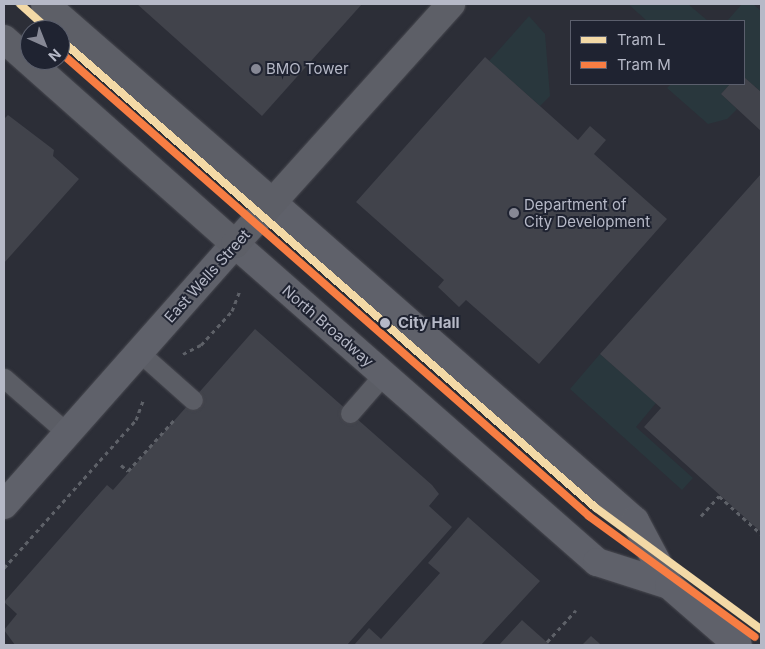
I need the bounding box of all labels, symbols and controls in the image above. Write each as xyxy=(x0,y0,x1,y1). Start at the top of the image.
north arrow xyxy=(20,20,70,70)
legend xyxy=(570,20,745,85)
text: Tram L xyxy=(617,30,666,49)
text: N xyxy=(45,46,65,65)
text: Tram M xyxy=(617,55,671,74)
place label: BMO Tower xyxy=(266,60,349,78)
marker: BMO Tower xyxy=(250,63,262,75)
place label: Department of City Development xyxy=(524,195,650,230)
marker: Department of City Development xyxy=(508,207,520,219)
street label: East Wells Street xyxy=(161,226,253,326)
street label: North Broadway xyxy=(279,281,377,371)
marker: City Hall xyxy=(376,314,394,332)
place label: City Hall xyxy=(398,314,460,332)

